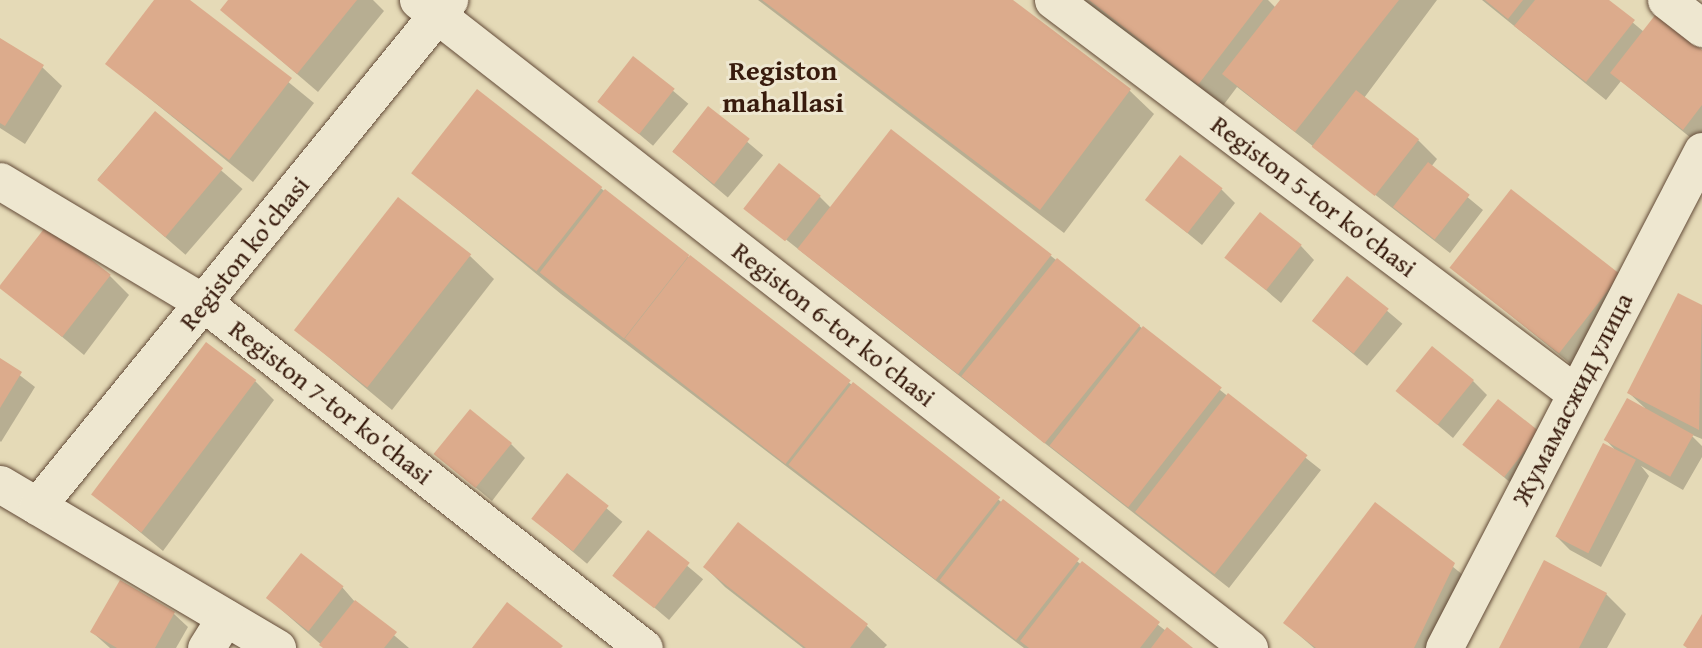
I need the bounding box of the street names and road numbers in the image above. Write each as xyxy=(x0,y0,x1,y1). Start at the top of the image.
street label: Registon 5-tor ko'chasi xyxy=(1205,109,1423,283)
street label: Registon ko'chasi xyxy=(172,170,316,336)
street label: Registon 6-tor ko'chasi xyxy=(726,235,942,413)
street label: Жумамасжид улица xyxy=(1505,288,1639,510)
street label: Registon 7-tor ko'chasi xyxy=(223,313,439,491)

